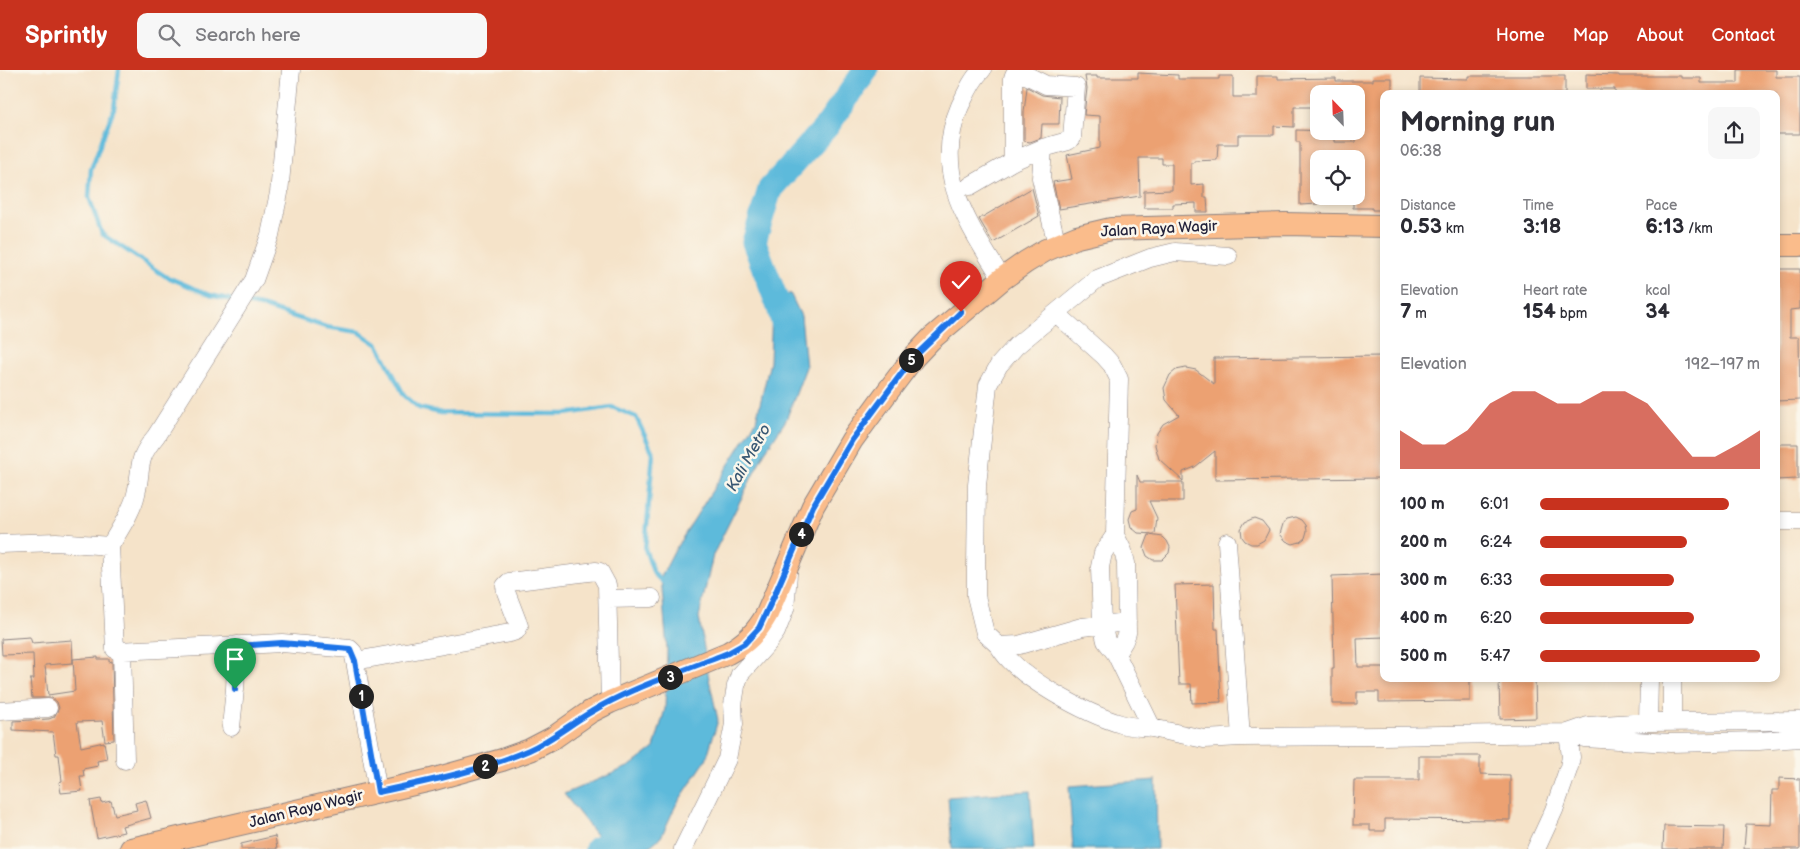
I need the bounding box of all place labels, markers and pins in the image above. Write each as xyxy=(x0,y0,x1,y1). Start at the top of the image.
pin xyxy=(940,261,982,312)
pin: 5 xyxy=(898,348,924,372)
pin: 4 xyxy=(788,522,814,546)
pin xyxy=(214,638,256,689)
pin: 3 xyxy=(658,664,682,690)
pin: 1 xyxy=(348,684,374,708)
pin: 2 xyxy=(472,754,498,778)

